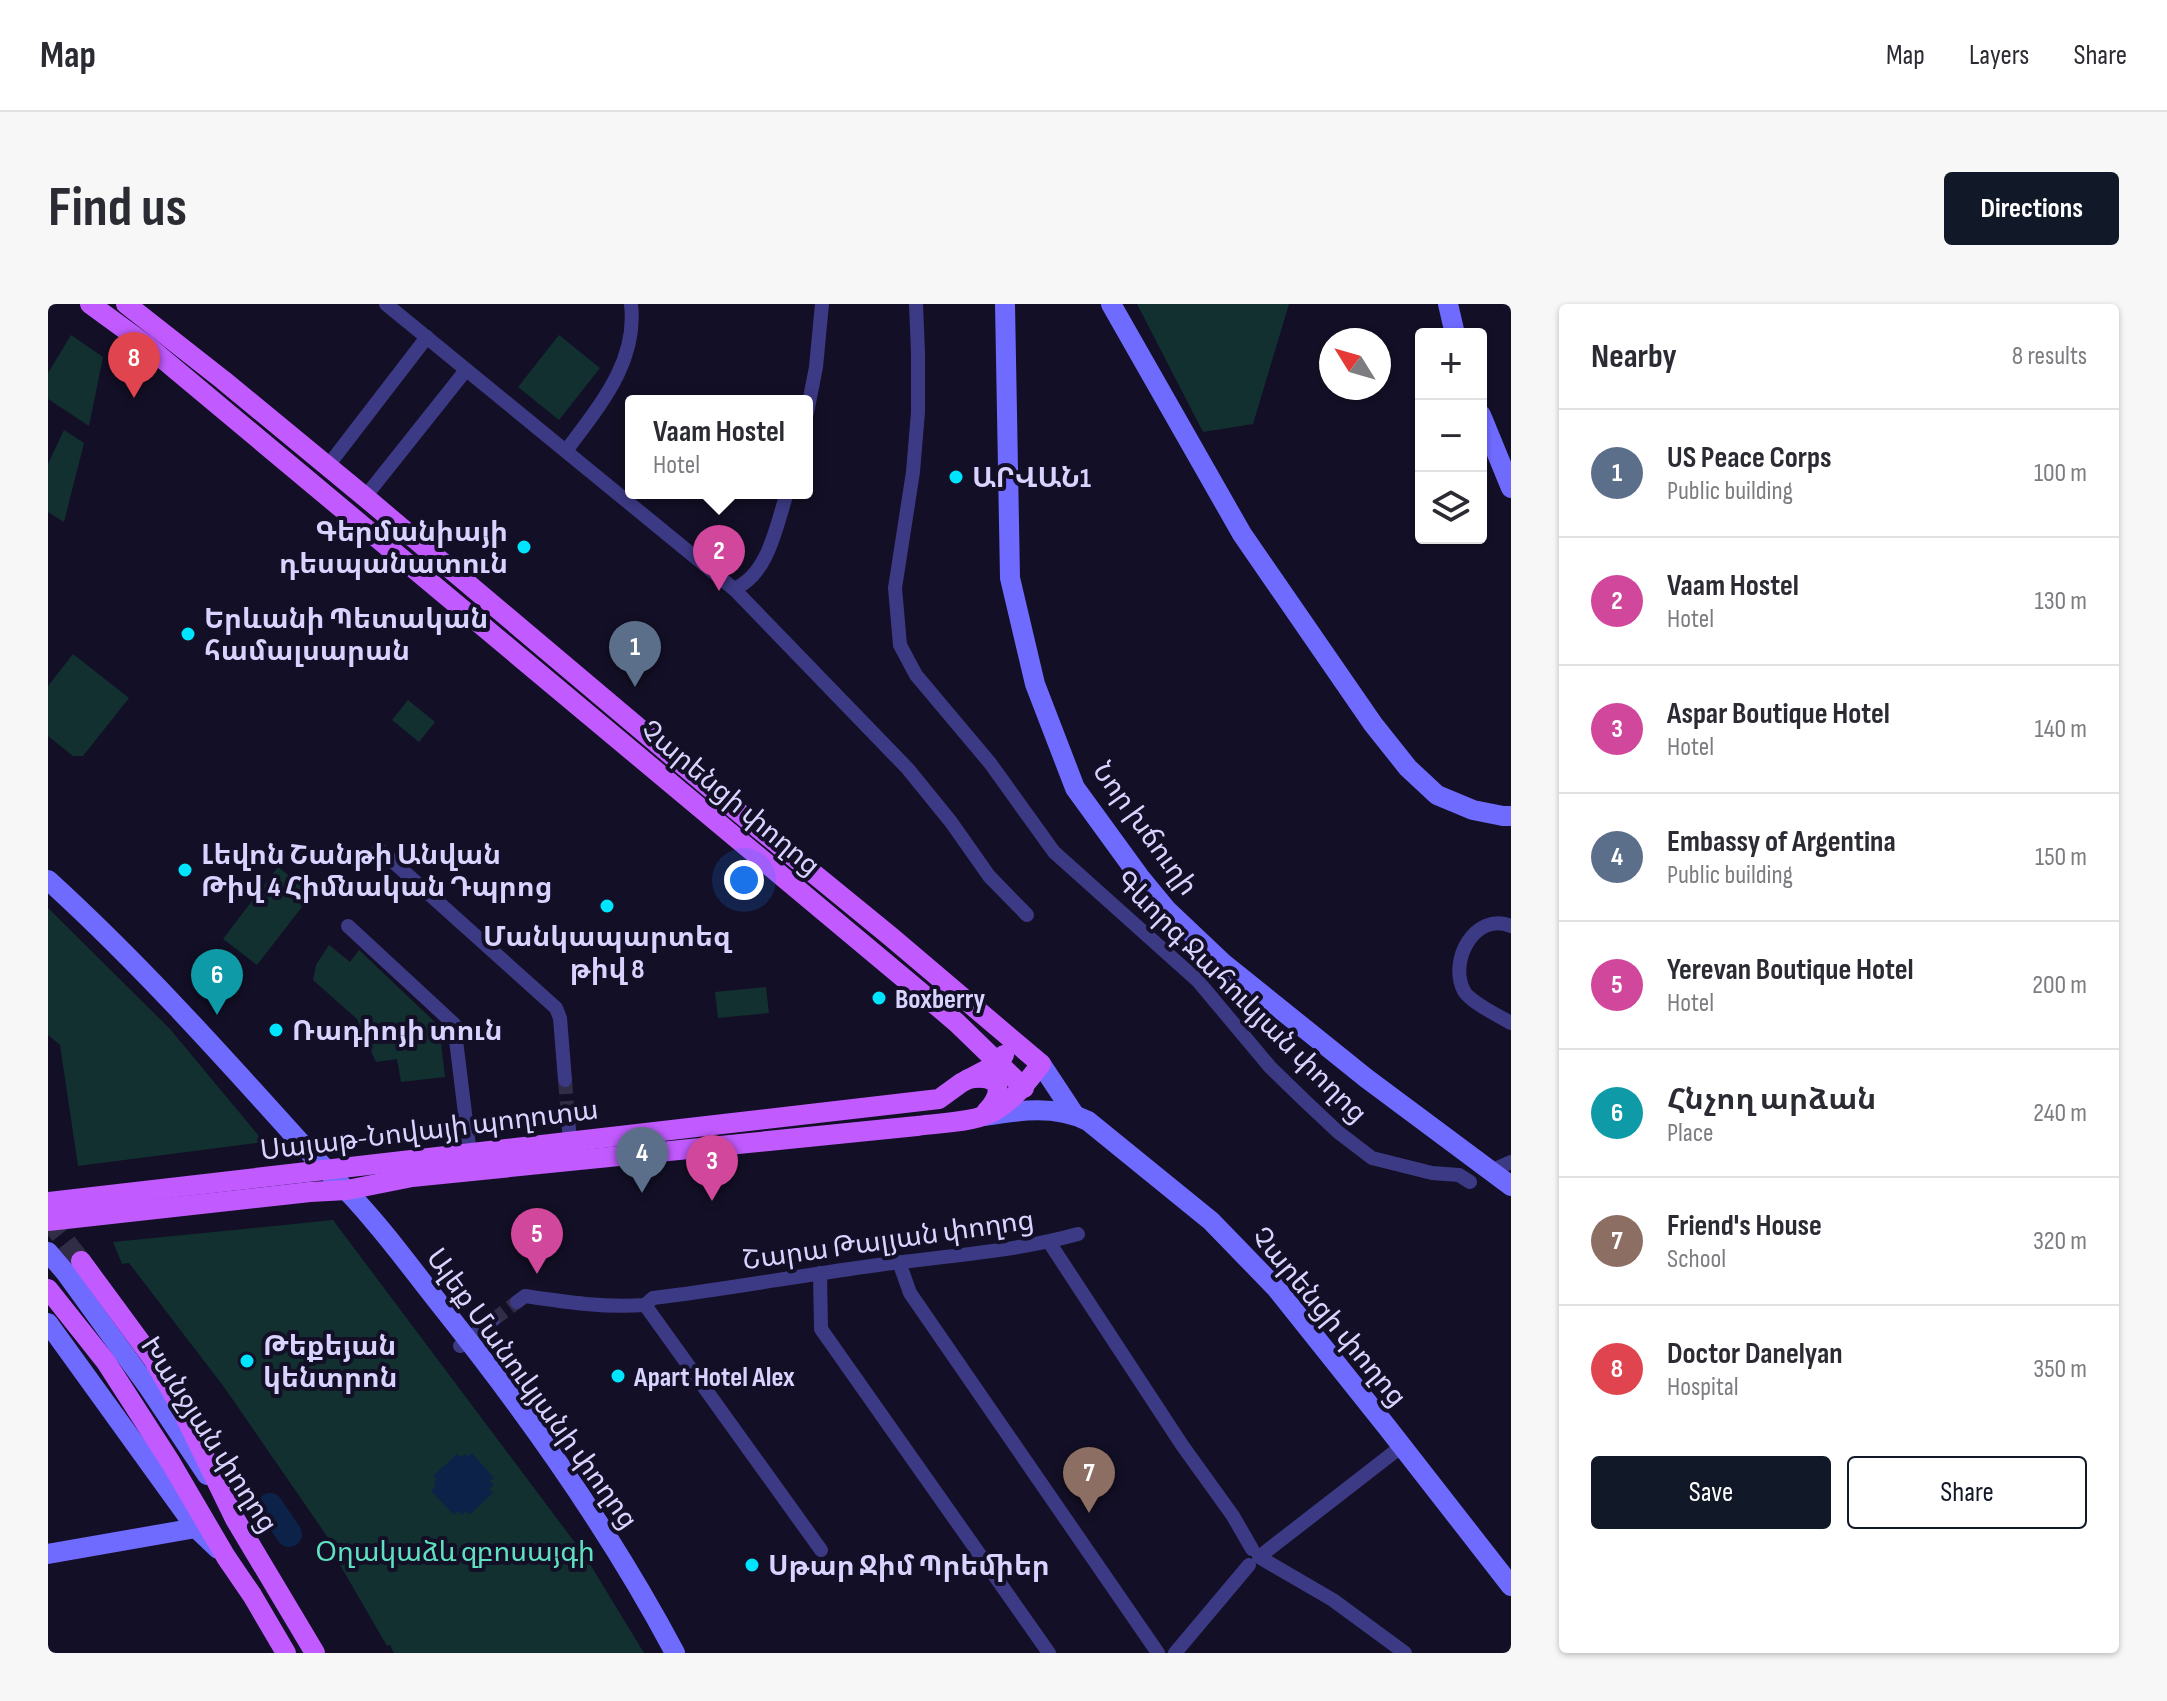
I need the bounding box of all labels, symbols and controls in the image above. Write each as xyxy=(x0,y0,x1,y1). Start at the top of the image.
text: Map xyxy=(40,33,96,78)
text: Map xyxy=(1886,39,1925,72)
text: Layers xyxy=(1969,39,2029,72)
text: Share xyxy=(2073,39,2127,72)
button: Directions xyxy=(1944,172,2119,245)
text: Find us xyxy=(48,175,187,242)
north arrow xyxy=(1319,328,1391,400)
map controls xyxy=(1415,328,1487,544)
button: + xyxy=(1415,328,1487,400)
pin: 8 xyxy=(108,332,160,398)
text: Nearby xyxy=(1591,336,1677,377)
text: 8 results xyxy=(2012,341,2087,372)
popup xyxy=(625,395,813,499)
button: − xyxy=(1415,400,1487,472)
text: Vaam Hostel xyxy=(653,414,785,450)
text: US Peace Corps xyxy=(1667,440,1832,476)
text: Hotel xyxy=(653,450,700,481)
text: 1 xyxy=(1612,458,1622,489)
text: 100 m xyxy=(2034,458,2087,489)
place label: ԱՐՎԱՆ1 xyxy=(972,462,1091,495)
marker: ԱՐՎԱՆ1 xyxy=(947,468,965,486)
button: layers xyxy=(1415,472,1487,544)
text: Public building xyxy=(1667,476,1793,507)
place label: Գերմանիայի դեսպանատուն xyxy=(279,516,508,581)
pin: 2 xyxy=(693,525,745,591)
marker: Գերմանիայի դեսպանատուն xyxy=(515,538,533,556)
text: Vaam Hostel xyxy=(1667,568,1799,604)
text: 2 xyxy=(1611,586,1623,617)
text: 130 m xyxy=(2035,586,2087,617)
place label: Երևանի Պետական համալսարան xyxy=(204,603,488,668)
text: Hotel xyxy=(1667,604,1714,635)
pin: 1 xyxy=(609,621,661,687)
marker: Երևանի Պետական համալսարան xyxy=(179,625,197,643)
text: Aspar Boutique Hotel xyxy=(1667,696,1890,732)
street label: Չարենցի փողոց xyxy=(634,714,826,883)
text: 3 xyxy=(1611,714,1623,745)
text: 140 m xyxy=(2035,714,2087,745)
text: Hotel xyxy=(1667,732,1714,763)
street label: Նոր խճուղի xyxy=(1085,756,1204,902)
text: Embassy of Argentina xyxy=(1667,824,1896,860)
place label: Լեվոն Շանթի Անվան Թիվ 4 Հիմնական Դպրոց xyxy=(201,839,552,904)
text: 4 xyxy=(1611,842,1623,873)
text: 150 m xyxy=(2035,842,2087,873)
your location xyxy=(724,860,764,900)
text: Public building xyxy=(1667,860,1793,891)
marker: Լեվոն Շանթի Անվան Թիվ 4 Հիմնական Դպրոց xyxy=(176,861,194,879)
street label: Գևորգ Ջահուկյան փողոց xyxy=(1108,864,1374,1130)
marker: Մանկապարտեզ թիվ 8 xyxy=(598,897,616,915)
place label: Մանկապարտեզ թիվ 8 xyxy=(483,921,733,986)
pin: 6 xyxy=(191,949,243,1015)
text: Yerevan Boutique Hotel xyxy=(1667,952,1914,988)
text: 5 xyxy=(1611,970,1623,1001)
text: 200 m xyxy=(2032,970,2087,1001)
place label: Boxberry xyxy=(895,983,986,1016)
text: Hotel xyxy=(1667,988,1714,1019)
marker: Boxberry xyxy=(870,989,888,1007)
place label: Ռադիոյի տուն xyxy=(292,1015,503,1048)
marker: Ռադիոյի տուն xyxy=(267,1021,285,1039)
text: Հնչող արձան xyxy=(1667,1082,1876,1118)
street label: Սայաթ-Նովայի պողոտա xyxy=(258,1093,600,1168)
text: 6 xyxy=(1611,1098,1623,1129)
text: 240 m xyxy=(2033,1098,2087,1129)
text: Place xyxy=(1667,1118,1714,1149)
pin: 4 xyxy=(616,1127,668,1193)
pin: 3 xyxy=(686,1135,738,1201)
street label: Շարա Թալյան փողոց xyxy=(740,1204,1036,1277)
pin: 5 xyxy=(511,1208,563,1274)
text: Friend's House xyxy=(1667,1208,1822,1244)
street label: Չարենցի փողոց xyxy=(1244,1221,1413,1413)
text: 7 xyxy=(1611,1226,1623,1257)
text: 320 m xyxy=(2033,1226,2087,1257)
street label: Ալեք Մանուկյանի փողոց xyxy=(419,1242,645,1535)
text: School xyxy=(1667,1244,1726,1275)
place label: Թեքեյան կենտրոն xyxy=(263,1330,398,1395)
street label: Խանջյան փողոց xyxy=(133,1331,284,1539)
text: Doctor Danelyan xyxy=(1667,1336,1843,1372)
marker: Թեքեյան կենտրոն xyxy=(238,1352,256,1370)
text: 8 xyxy=(1611,1354,1623,1385)
text: 350 m xyxy=(2033,1354,2087,1385)
place label: Apart Hotel Alex xyxy=(633,1361,795,1394)
marker: Apart Hotel Alex xyxy=(609,1367,627,1385)
text: Hospital xyxy=(1667,1372,1739,1403)
pin: 7 xyxy=(1063,1447,1115,1513)
button: Save xyxy=(1591,1456,1831,1529)
button: Share xyxy=(1847,1456,2087,1529)
park label: Օղակաձև զբոսայգի xyxy=(315,1536,595,1569)
place label: Սթար Ջիմ Պրեմիեր xyxy=(768,1550,1050,1583)
marker: Սթար Ջիմ Պրեմիեր xyxy=(743,1556,761,1574)

